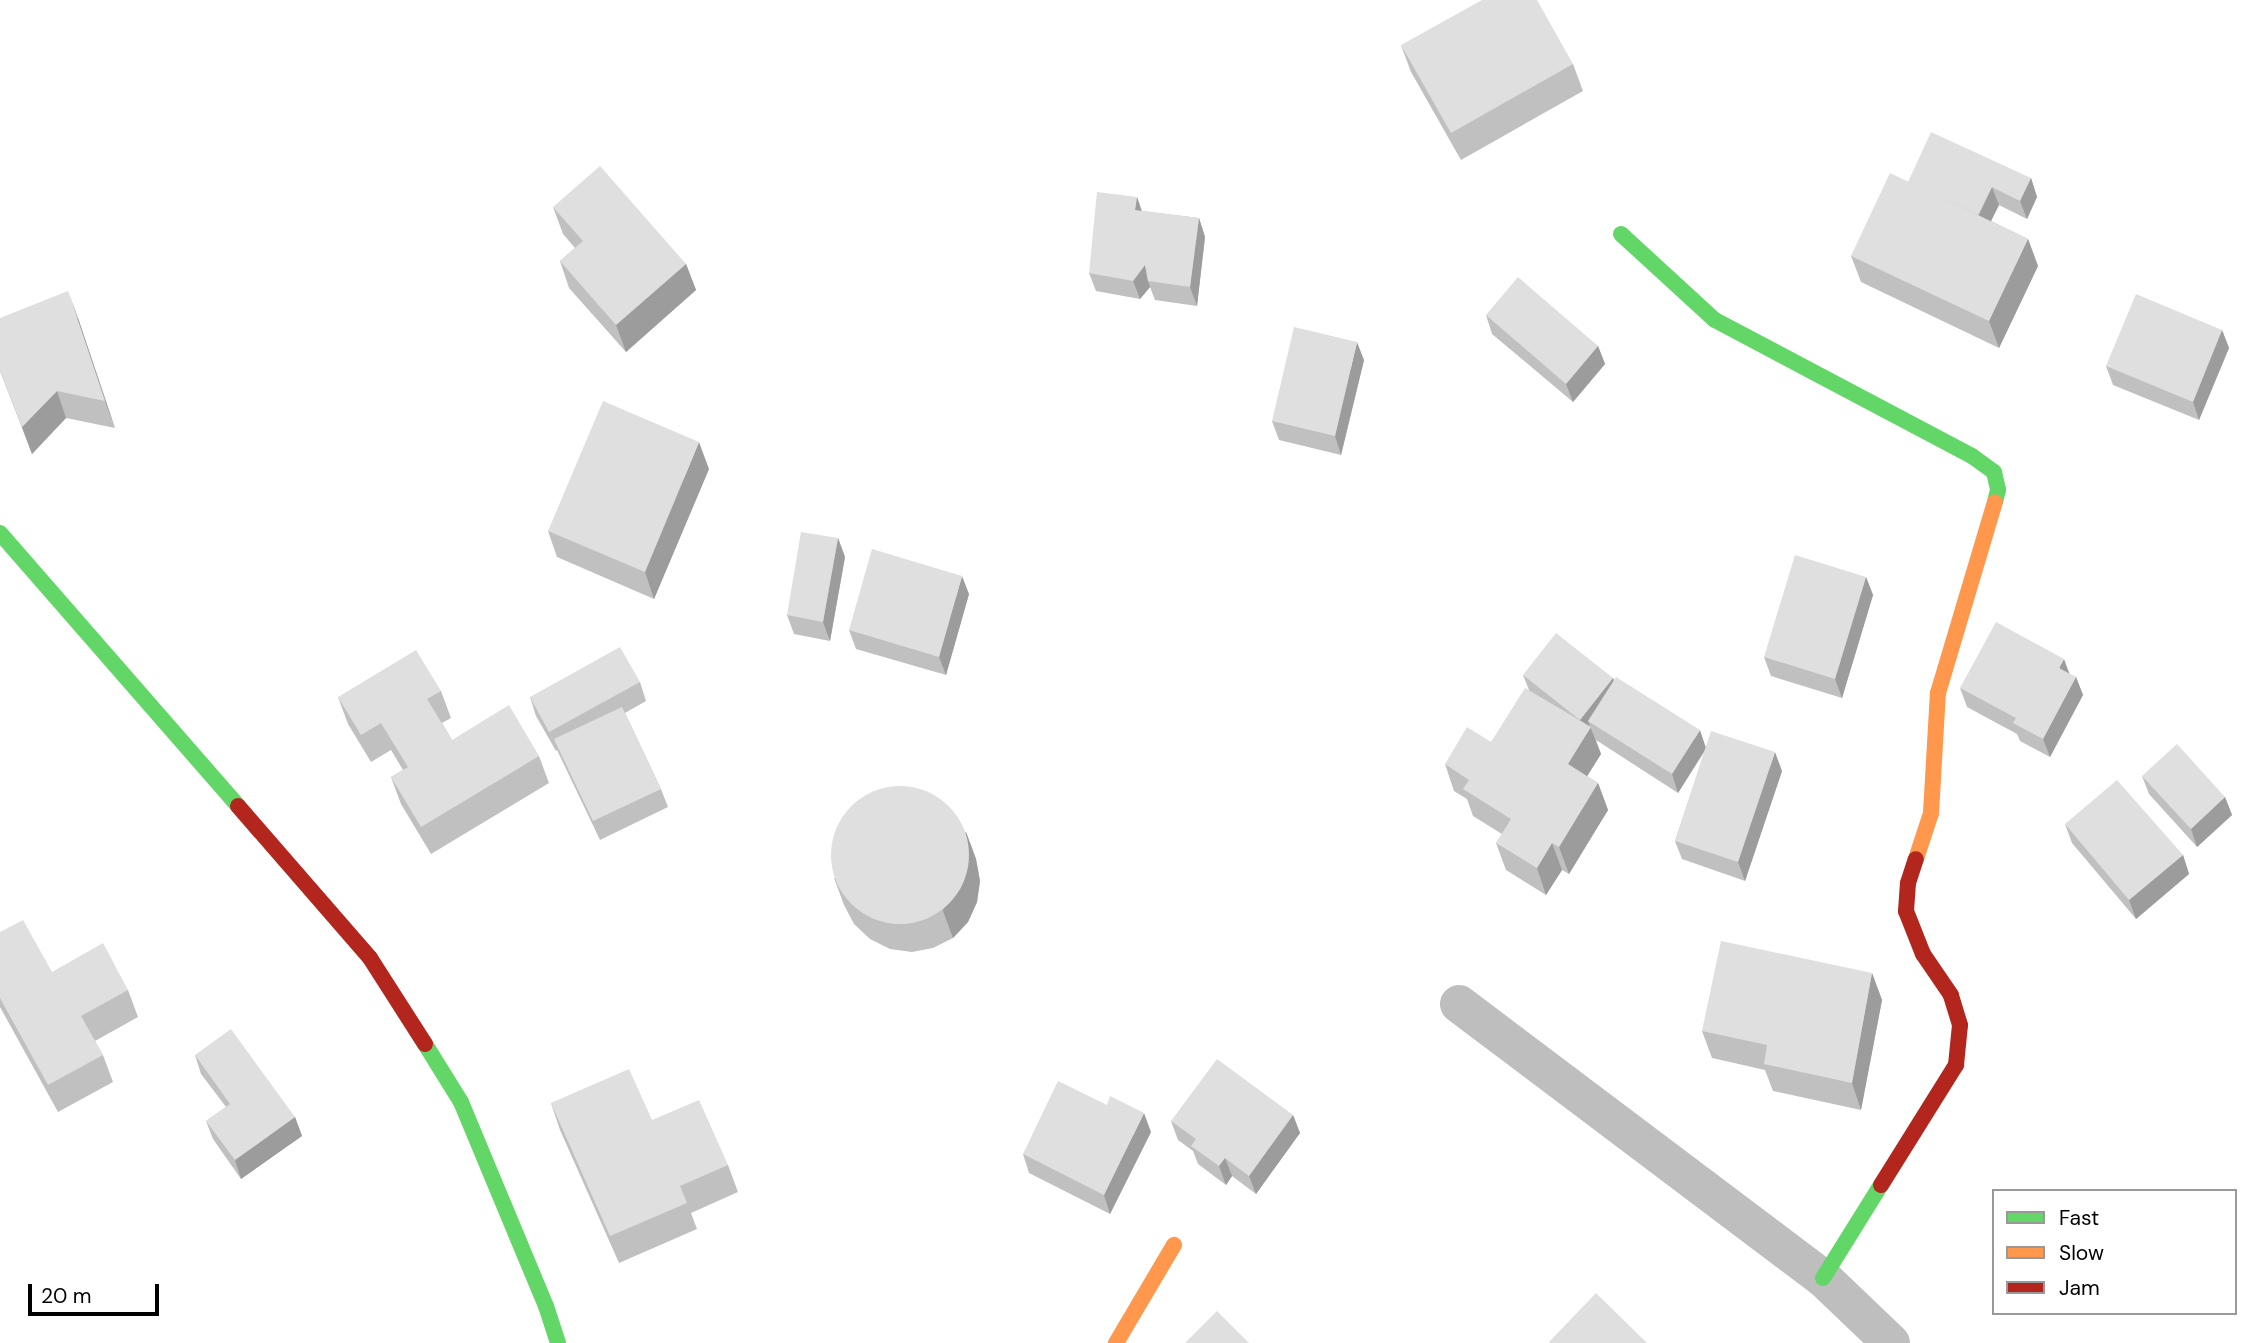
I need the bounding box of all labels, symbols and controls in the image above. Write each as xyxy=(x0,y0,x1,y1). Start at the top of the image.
legend xyxy=(1992,1189,2237,1315)
text: Fast xyxy=(2059,1204,2099,1232)
text: Slow xyxy=(2059,1239,2104,1267)
scale bar xyxy=(32,1270,163,1314)
text: Jam xyxy=(2059,1274,2100,1302)
text: 20 m xyxy=(41,1282,92,1310)

